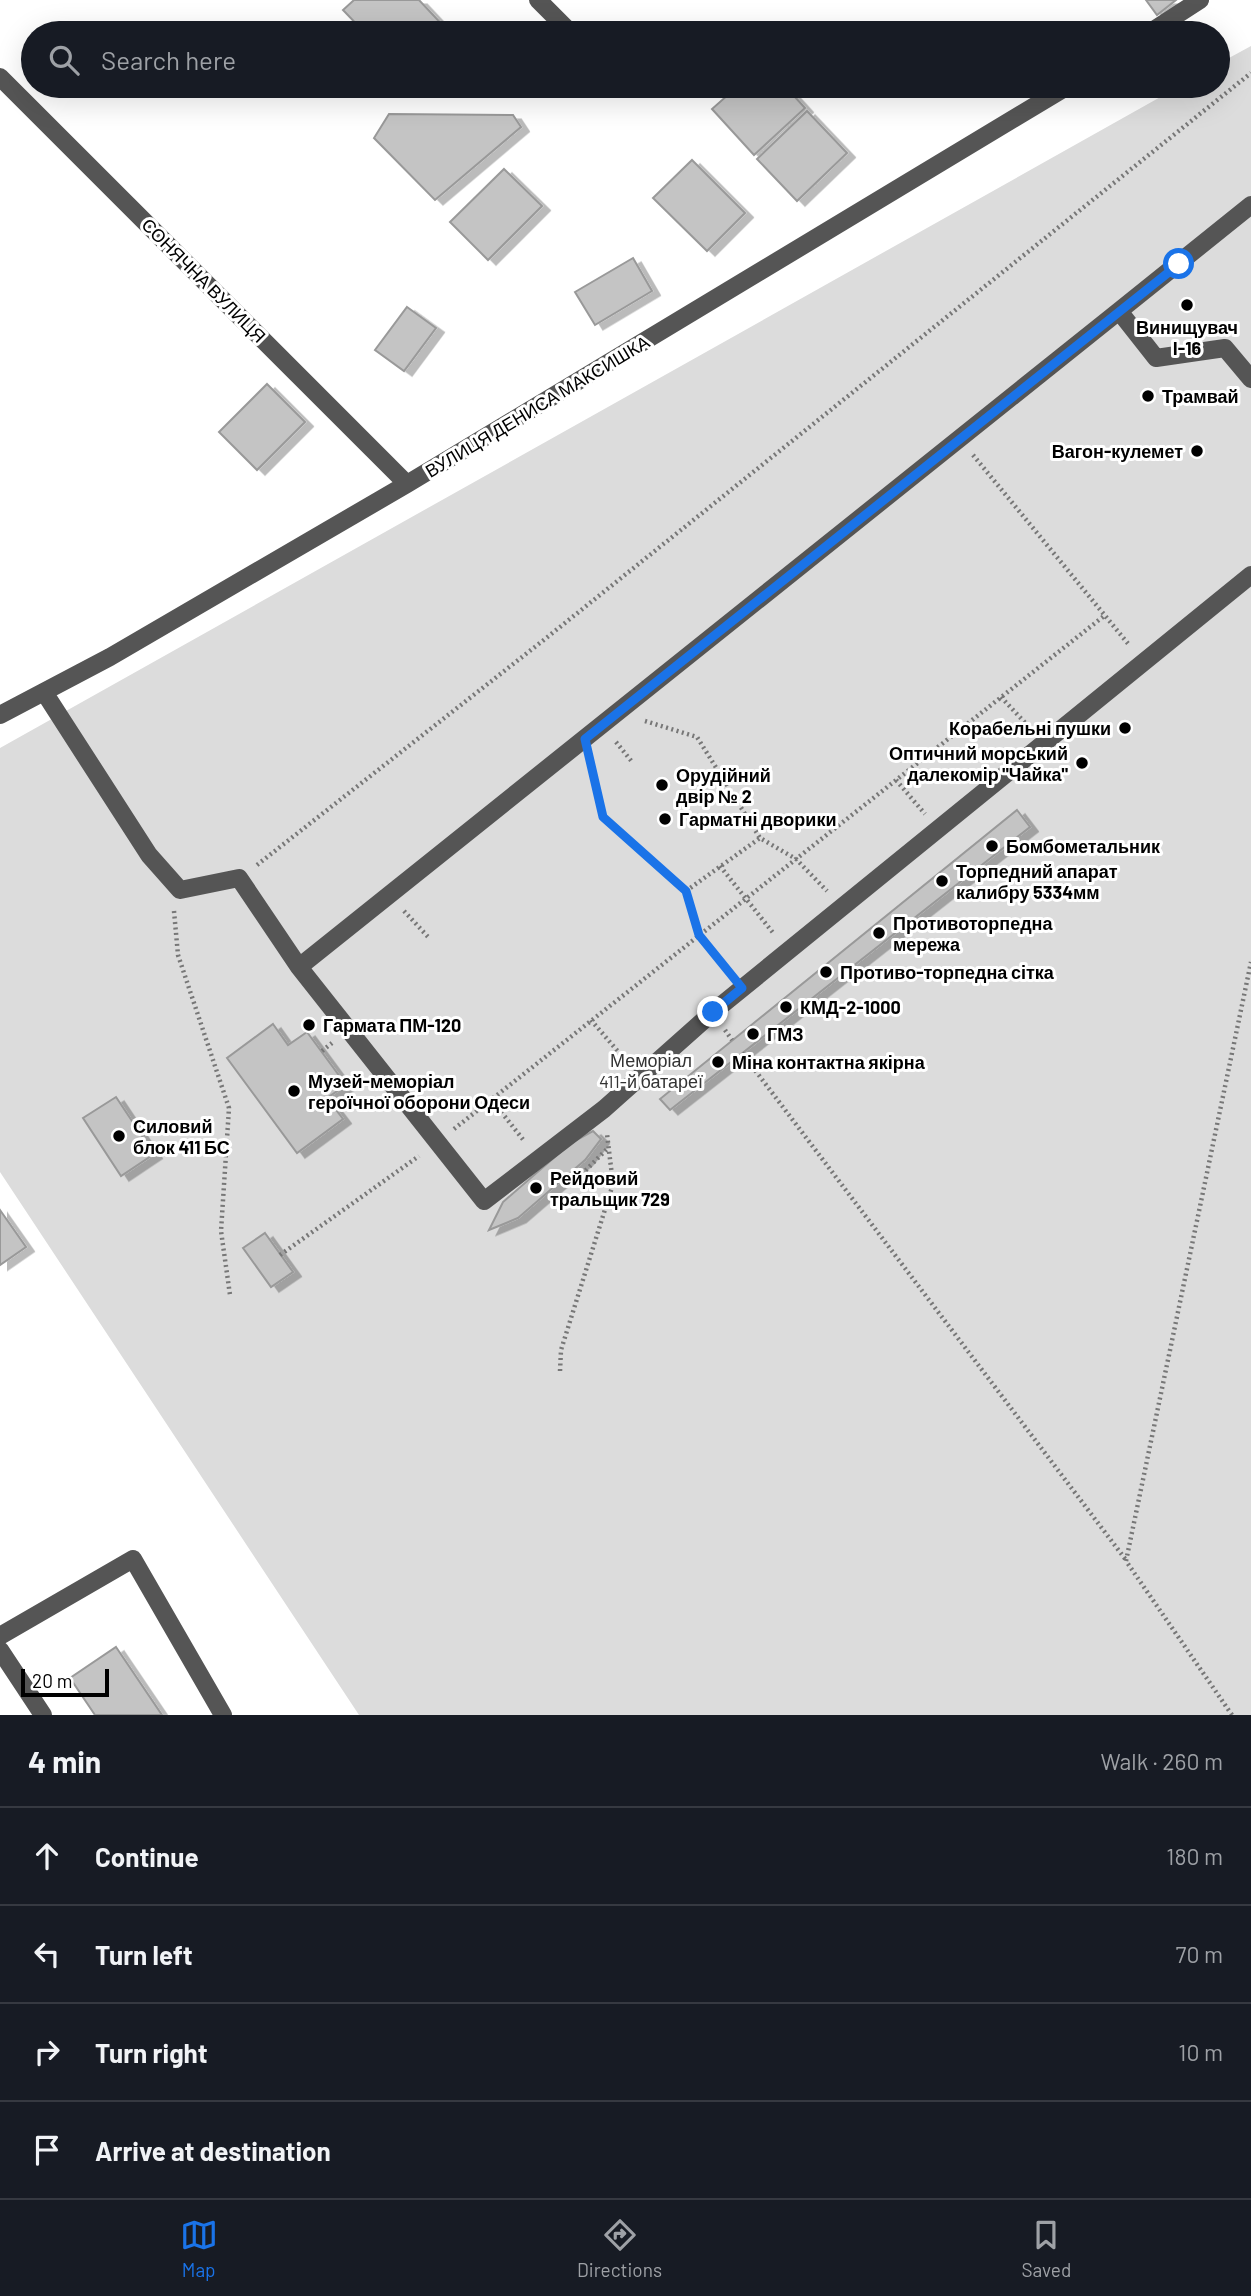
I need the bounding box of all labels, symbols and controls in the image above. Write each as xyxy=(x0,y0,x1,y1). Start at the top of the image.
search box xyxy=(21,21,1230,98)
icon: search xyxy=(45,41,83,79)
text: Search here xyxy=(101,44,236,75)
street label: СОНЯЧНА ВУЛИЦЯ xyxy=(137,213,271,347)
route start xyxy=(1163,248,1194,279)
marker: Винищувач І-16 xyxy=(1179,297,1195,313)
place label: Винищувач І-16 xyxy=(1136,316,1238,359)
street label: ВУЛИЦЯ ДЕНИСА МАКСИШКА xyxy=(421,330,653,482)
place label: Трамвай xyxy=(1162,385,1239,407)
marker: Трамвай xyxy=(1140,388,1156,404)
place label: Вагон-кулемет xyxy=(1052,440,1183,462)
marker: Вагон-кулемет xyxy=(1189,443,1205,459)
place label: Корабельні пушки xyxy=(949,717,1111,739)
marker: Корабельні пушки xyxy=(1117,720,1133,736)
place label: Оптичний морський далекомір "Чайка" xyxy=(889,742,1069,785)
marker: Оптичний морський далекомір "Чайка" xyxy=(1074,755,1090,771)
place label: Орудійний двір № 2 xyxy=(676,764,771,807)
marker: Орудійний двір № 2 xyxy=(654,777,670,793)
place label: Гарматні дворики xyxy=(679,808,837,830)
marker: Гарматні дворики xyxy=(657,811,673,827)
place label: Бомбометальник xyxy=(1006,835,1161,857)
marker: Бомбометальник xyxy=(984,838,1000,854)
place label: Торпедний апарат калибру 5334мм xyxy=(956,860,1118,903)
marker: Торпедний апарат калибру 5334мм xyxy=(934,873,950,889)
place label: Противоторпедна мережа xyxy=(893,912,1053,955)
marker: Противоторпедна мережа xyxy=(871,925,887,941)
place label: Противо-торпедна сітка xyxy=(840,961,1055,983)
marker: Противо-торпедна сітка xyxy=(818,964,834,980)
route end xyxy=(697,996,728,1027)
place label: КМД-2-1000 xyxy=(800,996,901,1018)
marker: КМД-2-1000 xyxy=(778,999,794,1015)
place label: Гармата ПМ-120 xyxy=(323,1014,461,1036)
marker: Гармата ПМ-120 xyxy=(301,1017,317,1033)
place label: ГМЗ xyxy=(767,1023,803,1045)
marker: ГМЗ xyxy=(745,1026,761,1042)
park label: Меморіал 411-й батареї xyxy=(599,1049,703,1092)
place label: Міна контактна якірна xyxy=(732,1051,926,1073)
marker: Міна контактна якірна xyxy=(710,1054,726,1070)
place label: Музей-меморіал героїчної оборони Одеси xyxy=(308,1070,530,1113)
marker: Музей-меморіал героїчної оборони Одеси xyxy=(286,1083,302,1099)
place label: Силовий блок 411 БС xyxy=(133,1115,230,1158)
marker: Силовий блок 411 БС xyxy=(111,1128,127,1144)
place label: Рейдовий тральщик 729 xyxy=(550,1167,670,1210)
marker: Рейдовий тральщик 729 xyxy=(528,1180,544,1196)
scale bar xyxy=(21,1666,108,1698)
text: 20 m xyxy=(32,1669,72,1692)
text: 4 min xyxy=(28,1743,101,1779)
text: Walk · 260 m xyxy=(1101,1747,1223,1775)
icon: ahead xyxy=(28,1837,66,1875)
text: Continue xyxy=(95,1841,199,1872)
text: 180 m xyxy=(1166,1842,1223,1870)
icon: left xyxy=(28,1935,66,1973)
text: Turn left xyxy=(95,1939,193,1970)
text: 70 m xyxy=(1176,1940,1223,1968)
icon: right xyxy=(28,2033,66,2071)
text: Turn right xyxy=(95,2037,208,2068)
text: 10 m xyxy=(1178,2038,1223,2066)
icon: arrive xyxy=(28,2131,66,2169)
text: Arrive at destination xyxy=(95,2135,331,2166)
tab: Map xyxy=(180,2216,218,2281)
tab: Directions xyxy=(577,2216,662,2281)
tab: Saved xyxy=(1021,2216,1071,2281)

